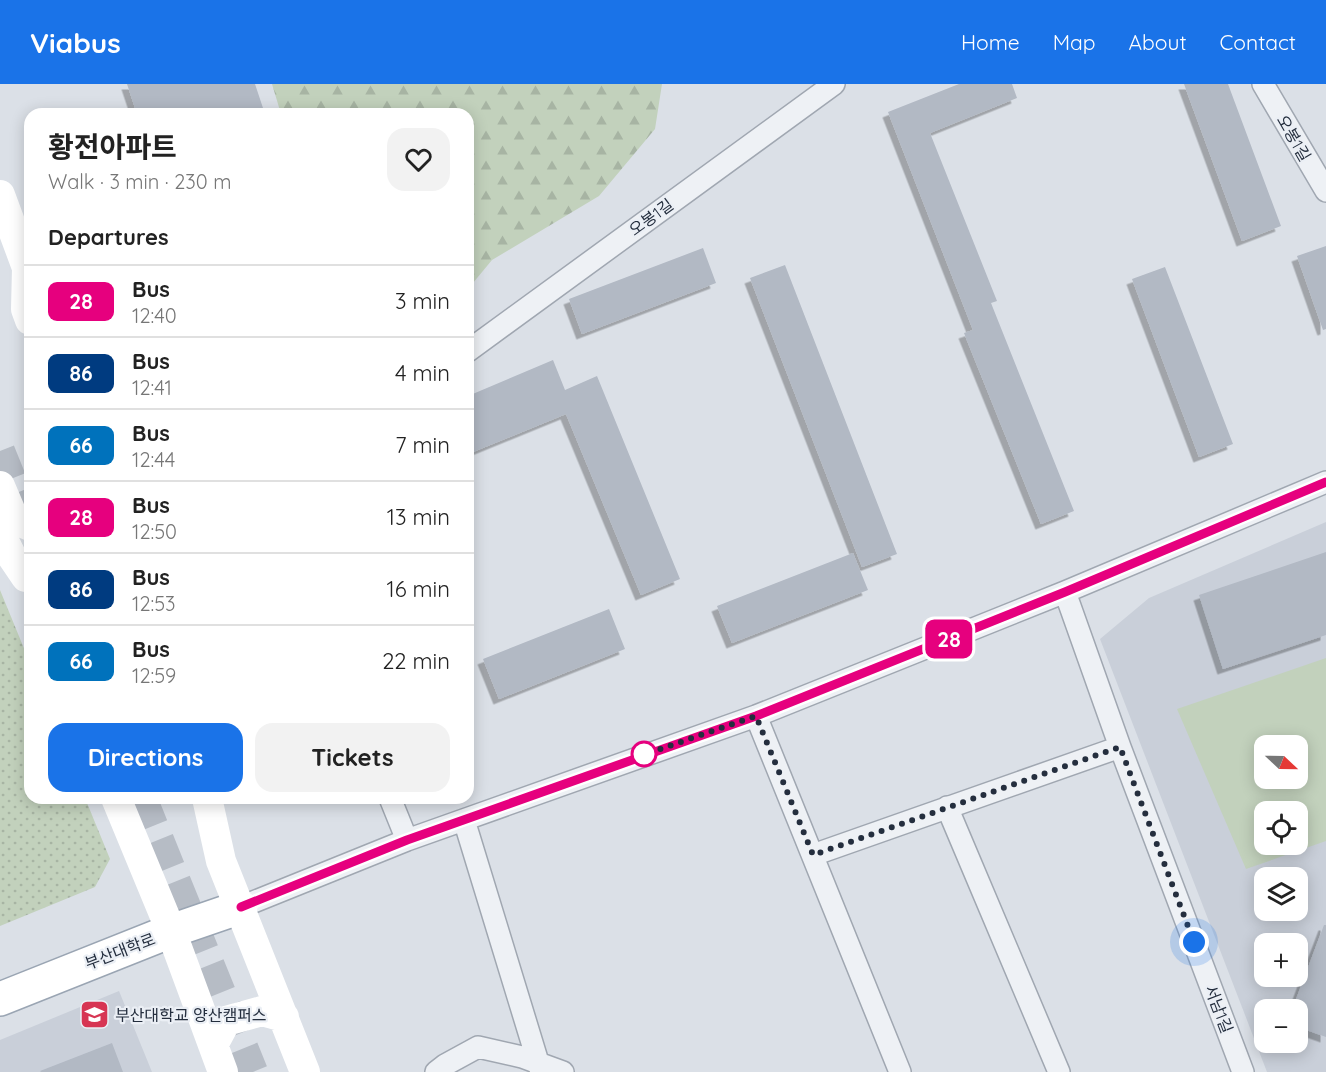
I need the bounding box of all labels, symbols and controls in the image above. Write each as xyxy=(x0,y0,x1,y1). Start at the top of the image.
text: Viabus xyxy=(30,25,121,60)
text: Home xyxy=(961,29,1020,55)
text: Map xyxy=(1053,29,1096,55)
text: About xyxy=(1129,29,1187,55)
text: Contact xyxy=(1220,29,1296,55)
street label: 오봉1길 xyxy=(1273,111,1315,165)
button: heart xyxy=(387,128,450,191)
text: 황전아파트 xyxy=(48,129,177,164)
text: Walk · 3 min · 230 m xyxy=(48,169,231,194)
street label: 오봉1길 xyxy=(625,194,677,240)
text: Departures xyxy=(48,223,169,251)
text: Bus xyxy=(132,275,170,303)
text: 3 min xyxy=(395,287,450,315)
text: 28 xyxy=(69,288,93,314)
text: 12:40 xyxy=(132,303,177,328)
text: Bus xyxy=(132,347,170,375)
text: 4 min xyxy=(395,359,450,387)
text: 86 xyxy=(69,360,93,386)
text: 12:41 xyxy=(132,375,172,400)
text: Bus xyxy=(132,419,170,447)
text: 7 min xyxy=(395,431,450,459)
text: 66 xyxy=(69,432,93,458)
text: 12:44 xyxy=(132,447,175,472)
text: Bus xyxy=(132,491,170,519)
text: 13 min xyxy=(387,503,450,531)
text: 28 xyxy=(69,504,93,530)
text: 12:50 xyxy=(132,519,177,544)
text: Bus xyxy=(132,563,170,591)
text: 16 min xyxy=(387,575,450,603)
text: 86 xyxy=(69,576,93,602)
text: 12:53 xyxy=(132,591,176,616)
line badge: 28 xyxy=(922,620,976,658)
text: 28 xyxy=(937,626,961,652)
text: Bus xyxy=(132,635,170,663)
text: 22 min xyxy=(382,647,450,675)
text: 66 xyxy=(69,648,93,674)
text: 12:59 xyxy=(132,663,176,688)
button: Directions xyxy=(48,723,243,792)
button: Tickets xyxy=(255,723,450,792)
north arrow xyxy=(1254,735,1308,789)
map controls xyxy=(1254,735,1308,1053)
unlabelled marker xyxy=(631,741,657,767)
button: locate xyxy=(1254,801,1308,855)
button: layers xyxy=(1254,867,1308,921)
your location xyxy=(1179,927,1209,957)
street label: 부산대학로 xyxy=(82,928,158,974)
button: + xyxy=(1254,933,1308,987)
street label: 서남1길 xyxy=(1201,982,1237,1036)
school or university icon: 부산대학교 양산캠퍼스 xyxy=(78,999,110,1031)
button: − xyxy=(1254,999,1308,1053)
place label: 부산대학교 양산캠퍼스 xyxy=(115,1005,267,1025)

